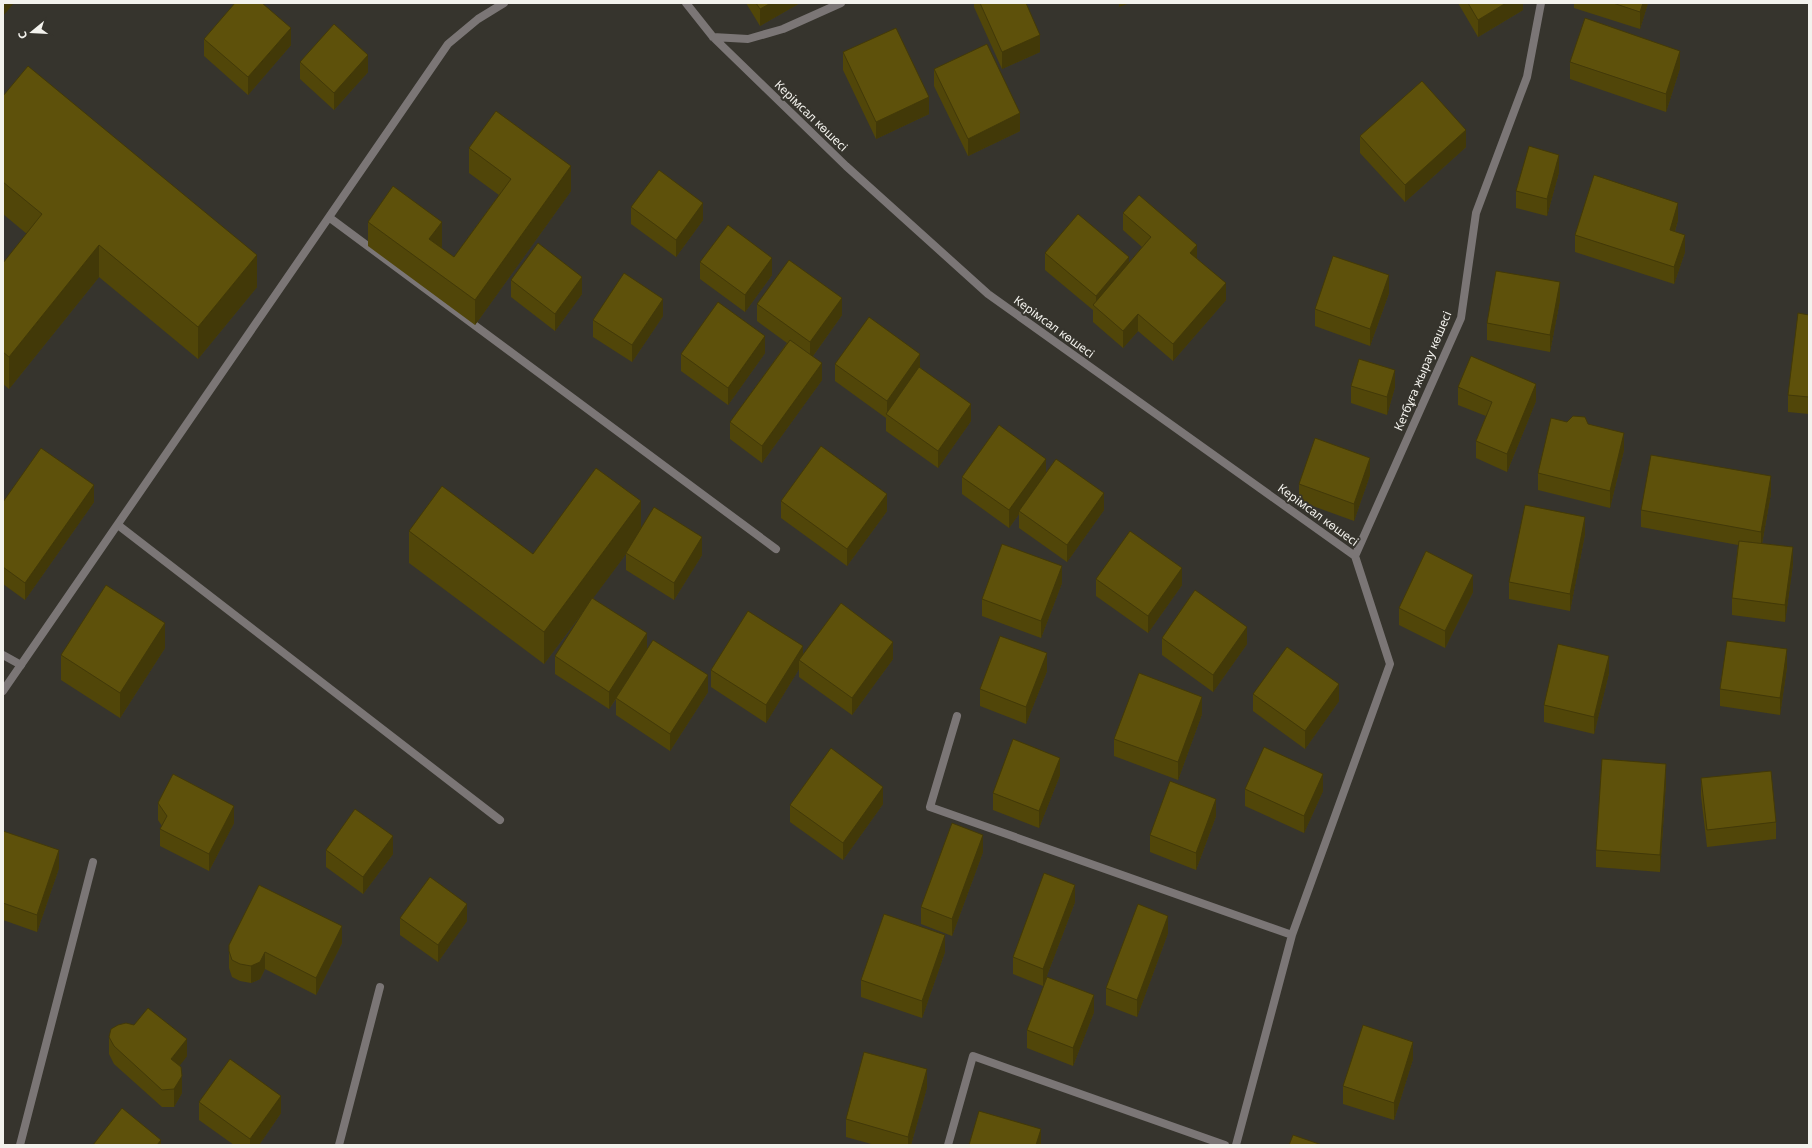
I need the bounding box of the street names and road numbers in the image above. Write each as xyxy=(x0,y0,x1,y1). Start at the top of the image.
street label: Керімсал көшесі xyxy=(771,76,852,155)
street label: Керімсал көшесі xyxy=(1010,292,1098,362)
street label: Кетбұға жырау көшесі xyxy=(1390,308,1455,433)
street label: Керімсал көшесі xyxy=(1274,480,1362,550)

